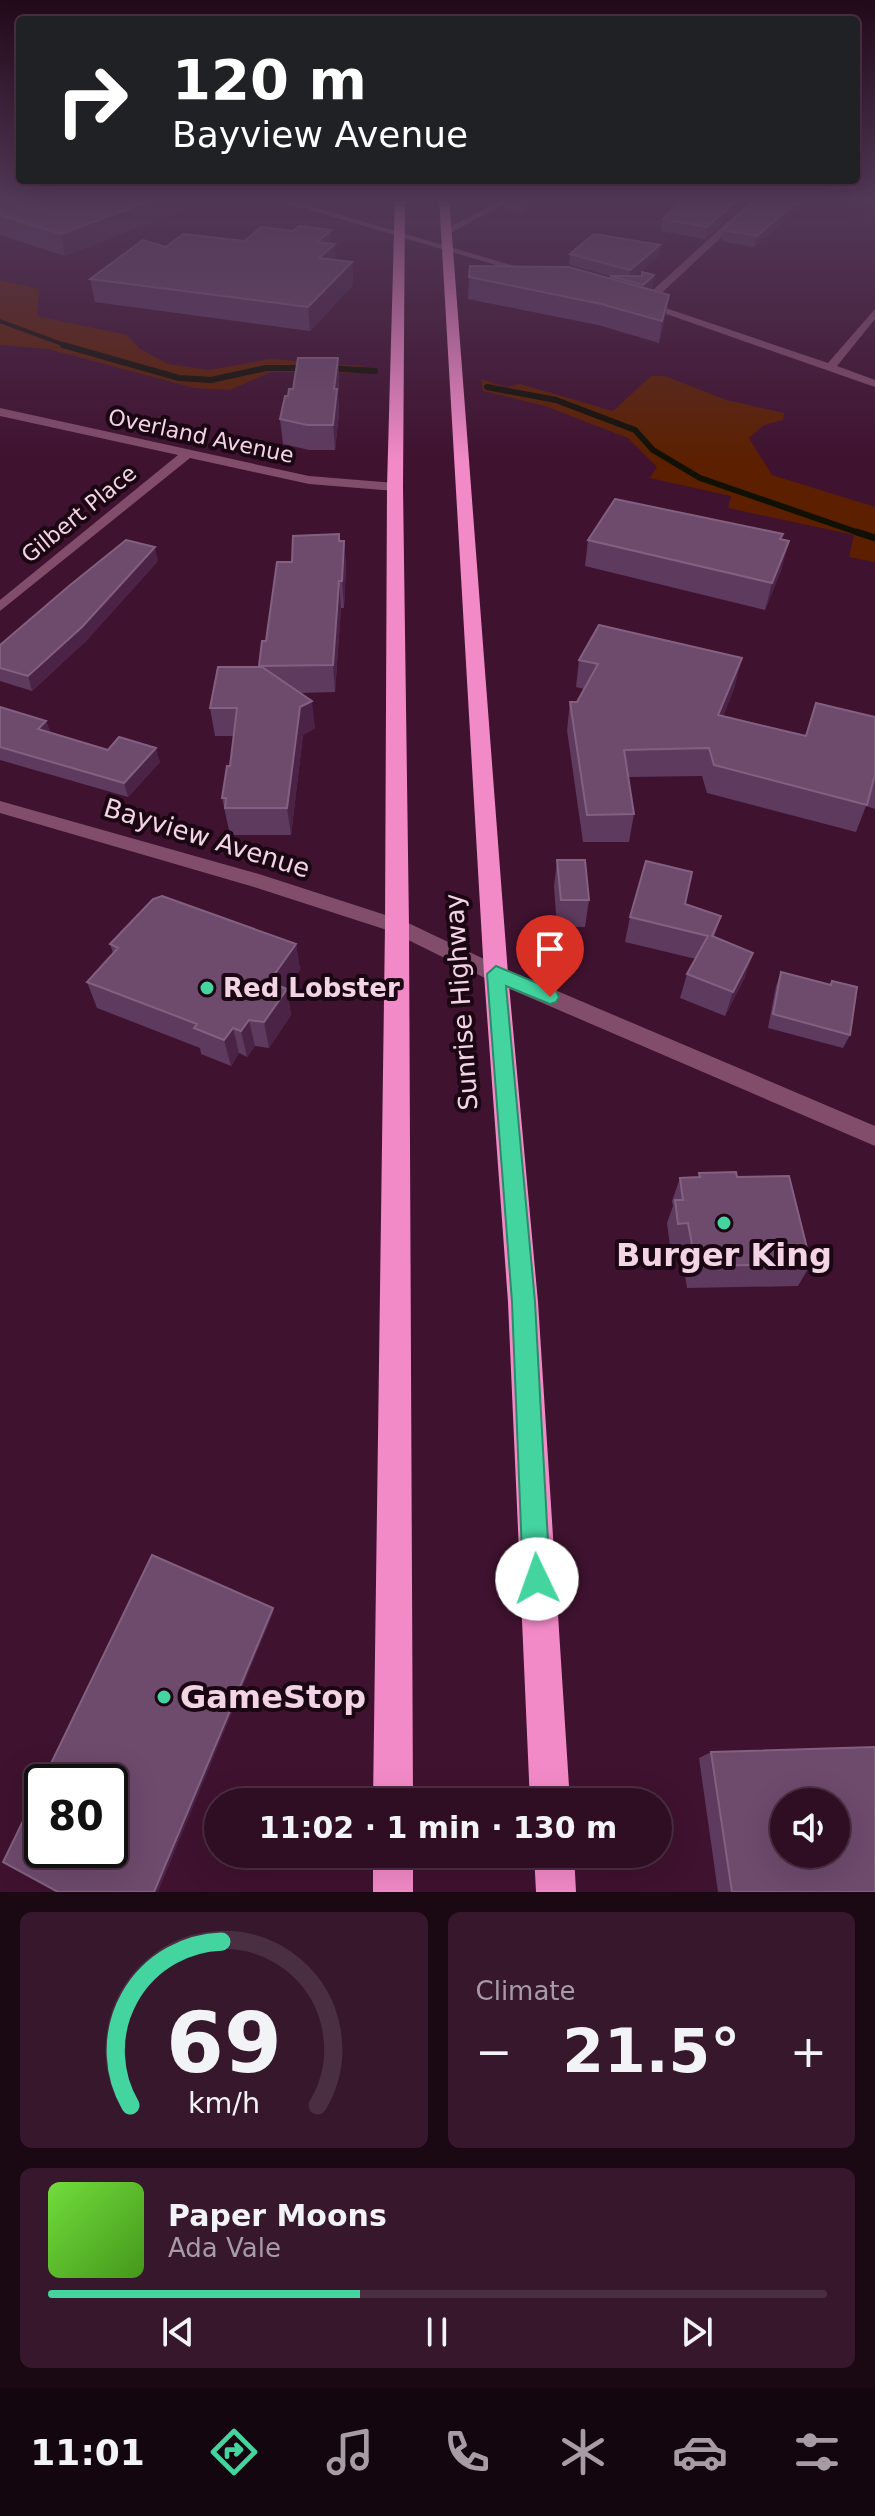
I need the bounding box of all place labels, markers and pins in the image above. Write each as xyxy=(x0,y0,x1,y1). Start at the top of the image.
pin xyxy=(516,915,584,997)
place label: Red Lobster xyxy=(223,973,400,1003)
marker: Red Lobster xyxy=(198,979,216,997)
marker: Burger King xyxy=(715,1214,733,1232)
place label: Burger King xyxy=(616,1236,832,1274)
place label: GameStop xyxy=(180,1678,366,1716)
marker: GameStop xyxy=(155,1688,173,1706)

